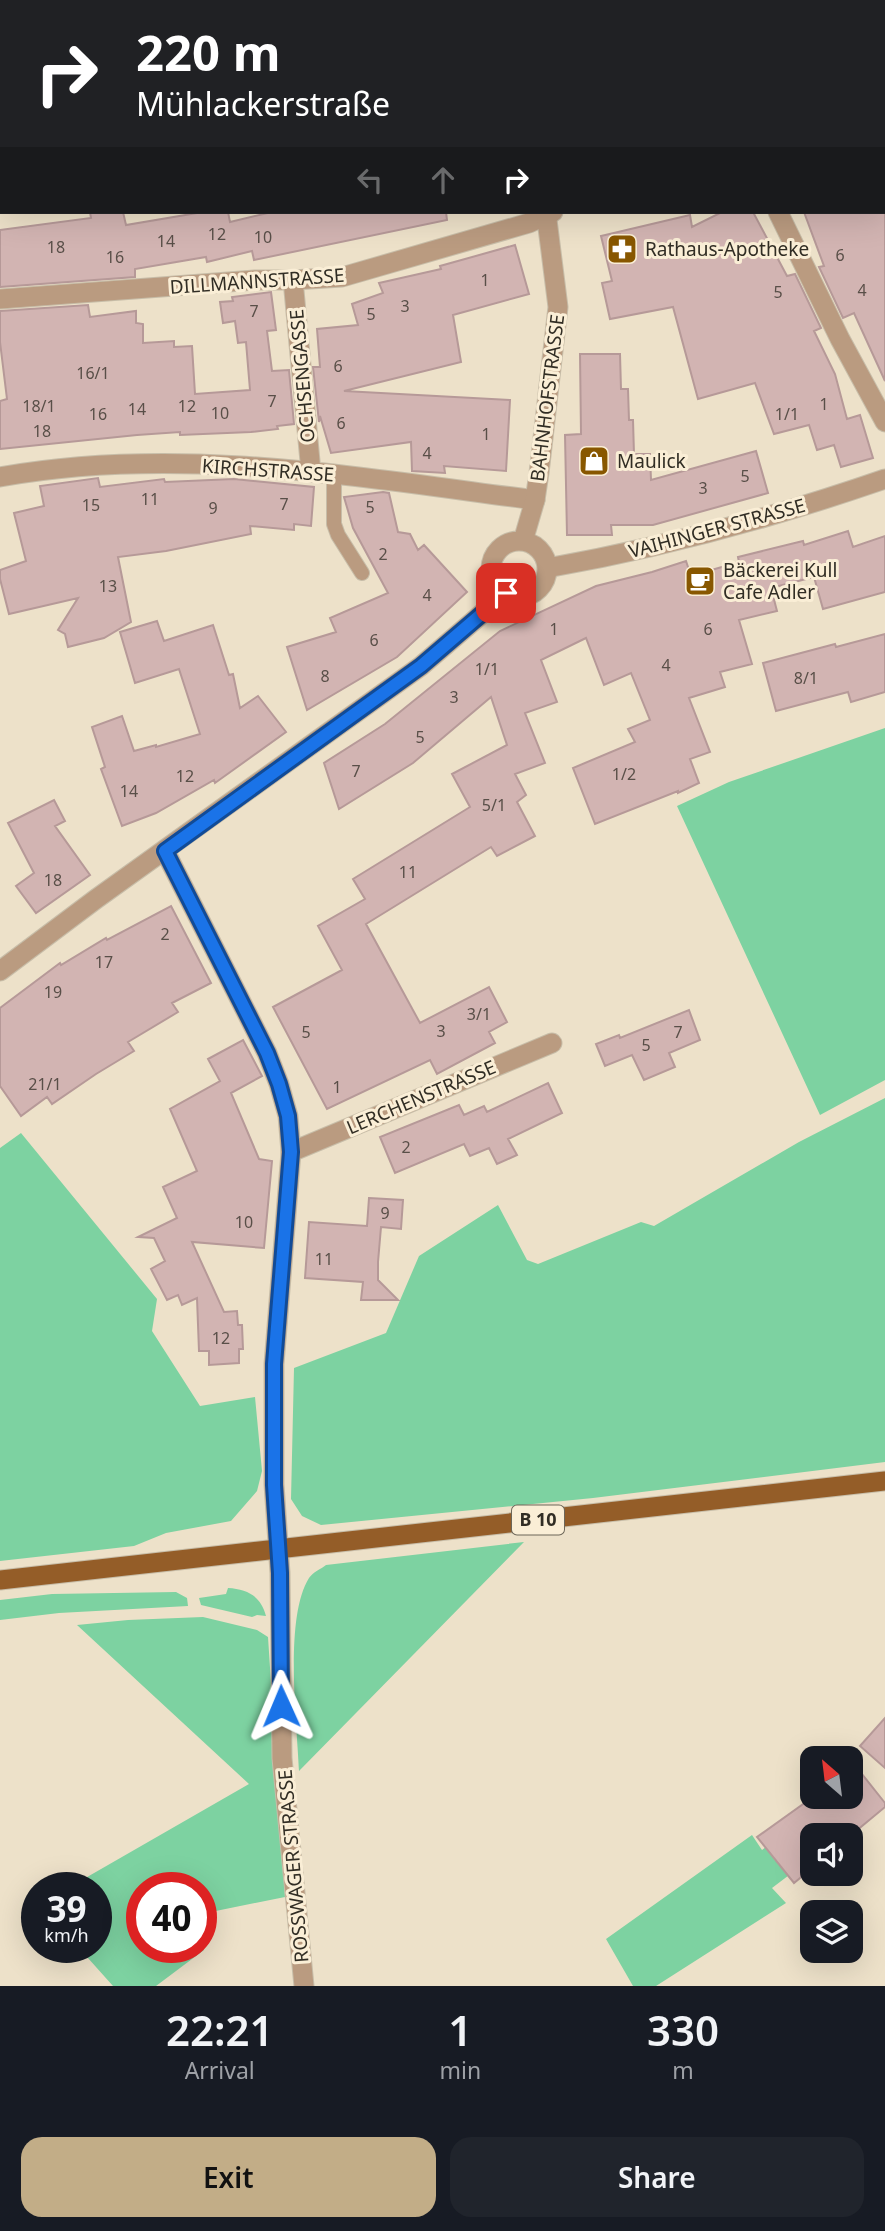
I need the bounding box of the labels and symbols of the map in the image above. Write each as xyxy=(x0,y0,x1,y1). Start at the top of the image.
house number: 12 xyxy=(208,223,226,245)
house number: 10 xyxy=(254,226,272,248)
house number: 14 xyxy=(157,230,175,252)
pharmacy icon: Rathaus-Apotheke xyxy=(605,232,639,266)
house number: 18 xyxy=(47,236,65,258)
place label: Rathaus-Apotheke xyxy=(645,236,809,262)
house number: 6 xyxy=(835,244,845,266)
house number: 16 xyxy=(106,246,124,268)
street label: DILLMANNSTRASSE xyxy=(169,262,345,300)
house number: 1 xyxy=(480,269,490,291)
house number: 4 xyxy=(857,279,867,301)
house number: 5 xyxy=(773,281,783,303)
house number: 3 xyxy=(400,295,410,317)
house number: 7 xyxy=(249,300,259,322)
house number: 5 xyxy=(366,303,376,325)
street label: OCHSENGASSE xyxy=(283,308,321,444)
street label: BAHNHOFSTRASSE xyxy=(524,313,570,483)
house number: 6 xyxy=(333,355,343,377)
house number: 16/1 xyxy=(76,362,110,384)
house number: 7 xyxy=(267,390,277,412)
house number: 1 xyxy=(819,393,829,415)
house number: 18/1 xyxy=(22,395,56,417)
house number: 12 xyxy=(178,395,196,417)
house number: 14 xyxy=(128,398,146,420)
house number: 10 xyxy=(211,402,229,424)
house number: 16 xyxy=(89,403,107,425)
house number: 1/1 xyxy=(775,403,799,425)
house number: 6 xyxy=(336,412,346,434)
house number: 18 xyxy=(33,420,51,442)
house number: 1 xyxy=(481,423,491,445)
house number: 4 xyxy=(422,442,432,464)
shop icon: Maulick xyxy=(577,444,611,478)
place label: Maulick xyxy=(617,448,686,474)
street label: KIRCHSTRASSE xyxy=(201,452,335,488)
house number: 5 xyxy=(740,465,750,487)
house number: 3 xyxy=(698,477,708,499)
house number: 11 xyxy=(141,488,159,510)
street label: VAIHINGER STRASSE xyxy=(626,492,808,564)
house number: 7 xyxy=(279,493,289,515)
house number: 15 xyxy=(82,494,100,516)
house number: 5 xyxy=(365,496,375,518)
house number: 9 xyxy=(208,497,218,519)
house number: 2 xyxy=(378,543,388,565)
place label: Bäckerei Kull Cafe Adler xyxy=(723,557,837,605)
pin xyxy=(476,563,536,623)
cafe icon: Bäckerei Kull Cafe Adler xyxy=(683,564,717,598)
house number: 13 xyxy=(99,575,117,597)
house number: 4 xyxy=(422,584,432,606)
house number: 1 xyxy=(549,618,559,640)
house number: 6 xyxy=(703,618,713,640)
house number: 6 xyxy=(369,629,379,651)
house number: 4 xyxy=(661,654,671,676)
house number: 1/1 xyxy=(475,658,499,680)
house number: 8 xyxy=(320,665,330,687)
house number: 8/1 xyxy=(794,667,818,689)
house number: 3 xyxy=(449,686,459,708)
house number: 5 xyxy=(415,726,425,748)
house number: 7 xyxy=(351,760,361,782)
house number: 1/2 xyxy=(612,763,636,785)
house number: 12 xyxy=(176,765,194,787)
house number: 14 xyxy=(120,780,138,802)
house number: 5/1 xyxy=(482,794,506,816)
house number: 11 xyxy=(399,861,417,883)
house number: 18 xyxy=(44,869,62,891)
house number: 2 xyxy=(160,923,170,945)
house number: 17 xyxy=(95,951,113,973)
house number: 19 xyxy=(44,981,62,1003)
house number: 3/1 xyxy=(467,1003,491,1025)
house number: 3 xyxy=(436,1020,446,1042)
house number: 5 xyxy=(301,1021,311,1043)
house number: 7 xyxy=(673,1021,683,1043)
house number: 5 xyxy=(641,1034,651,1056)
street label: LERCHENSTRASSE xyxy=(342,1054,500,1140)
house number: 21/1 xyxy=(28,1073,62,1095)
house number: 1 xyxy=(332,1076,342,1098)
house number: 2 xyxy=(401,1136,411,1158)
house number: 9 xyxy=(380,1202,390,1224)
house number: 10 xyxy=(235,1211,253,1233)
house number: 11 xyxy=(315,1248,333,1270)
house number: 12 xyxy=(212,1327,230,1349)
road number: B 10 xyxy=(512,1506,564,1534)
position arrow xyxy=(244,1669,318,1743)
north arrow xyxy=(800,1746,863,1810)
street label: ROSSWAGER STRASSE xyxy=(272,1768,314,1964)
speed limit sign: 40 xyxy=(126,1872,217,1963)

